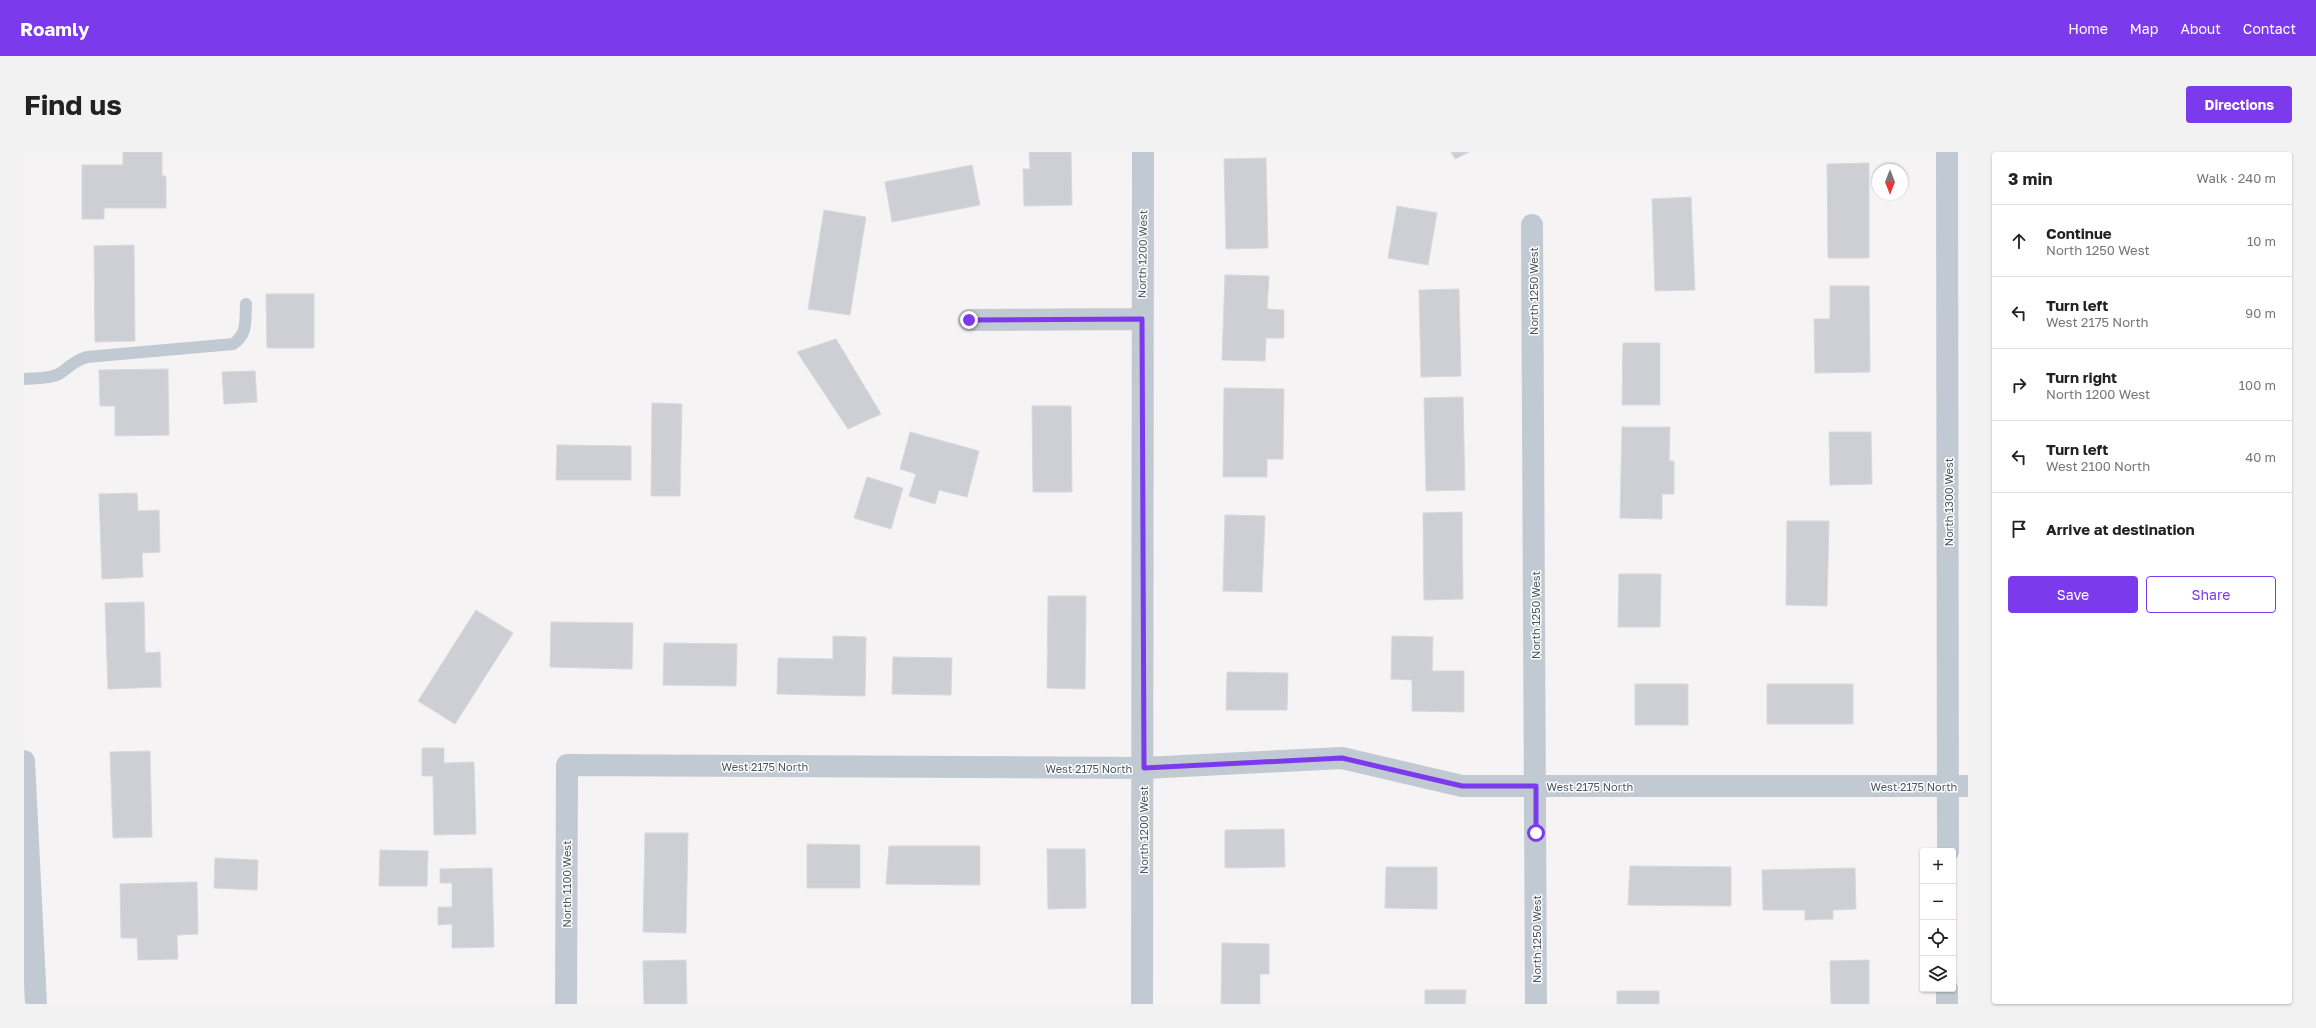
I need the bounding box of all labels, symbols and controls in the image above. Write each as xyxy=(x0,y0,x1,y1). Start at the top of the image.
text: Roamly xyxy=(20,17,89,40)
text: Home xyxy=(2068,20,2108,37)
text: Map xyxy=(2130,20,2158,37)
text: About xyxy=(2180,20,2221,37)
text: Contact xyxy=(2243,20,2296,37)
button: Directions xyxy=(2186,86,2292,123)
text: Find us xyxy=(24,88,122,121)
north arrow xyxy=(1872,164,1908,200)
text: 3 min xyxy=(2008,168,2052,189)
text: Walk · 240 m xyxy=(2197,170,2276,186)
street label: North 1200 West xyxy=(1135,210,1149,298)
text: Continue xyxy=(2046,224,2112,242)
icon: ahead xyxy=(2008,230,2030,252)
text: 10 m xyxy=(2247,233,2276,249)
text: North 1250 West xyxy=(2046,242,2150,258)
street label: North 1250 West xyxy=(1527,247,1540,335)
text: Turn left xyxy=(2046,296,2108,314)
icon: left xyxy=(2008,302,2030,324)
text: 90 m xyxy=(2245,305,2276,321)
route end xyxy=(960,311,978,329)
text: West 2175 North xyxy=(2046,314,2149,330)
text: Turn right xyxy=(2046,368,2117,386)
icon: right xyxy=(2008,374,2030,396)
text: 100 m xyxy=(2239,377,2276,393)
text: North 1200 West xyxy=(2046,386,2150,402)
text: Turn left xyxy=(2046,440,2108,458)
icon: left xyxy=(2008,446,2030,468)
text: 40 m xyxy=(2245,449,2276,465)
street label: North 1300 West xyxy=(1942,458,1955,546)
text: West 2100 North xyxy=(2046,458,2150,474)
icon: arrive xyxy=(2008,518,2030,540)
text: Arrive at destination xyxy=(2046,520,2195,538)
street label: North 1250 West xyxy=(1529,571,1542,659)
button: Save xyxy=(2008,576,2138,613)
button: Share xyxy=(2146,576,2276,613)
street label: West 2175 North xyxy=(722,760,808,773)
street label: West 2175 North xyxy=(1046,762,1132,775)
street label: West 2175 North xyxy=(1547,780,1633,793)
street label: West 2175 North xyxy=(1871,780,1957,793)
street label: North 1200 West xyxy=(1137,786,1150,874)
route start xyxy=(1527,824,1545,842)
street label: North 1100 West xyxy=(560,840,573,928)
map controls xyxy=(1920,848,1956,992)
button: + xyxy=(1920,848,1956,884)
button: − xyxy=(1920,884,1956,920)
street label: North 1250 West xyxy=(1530,895,1543,983)
button: locate xyxy=(1920,920,1956,956)
button: layers xyxy=(1920,956,1956,992)

